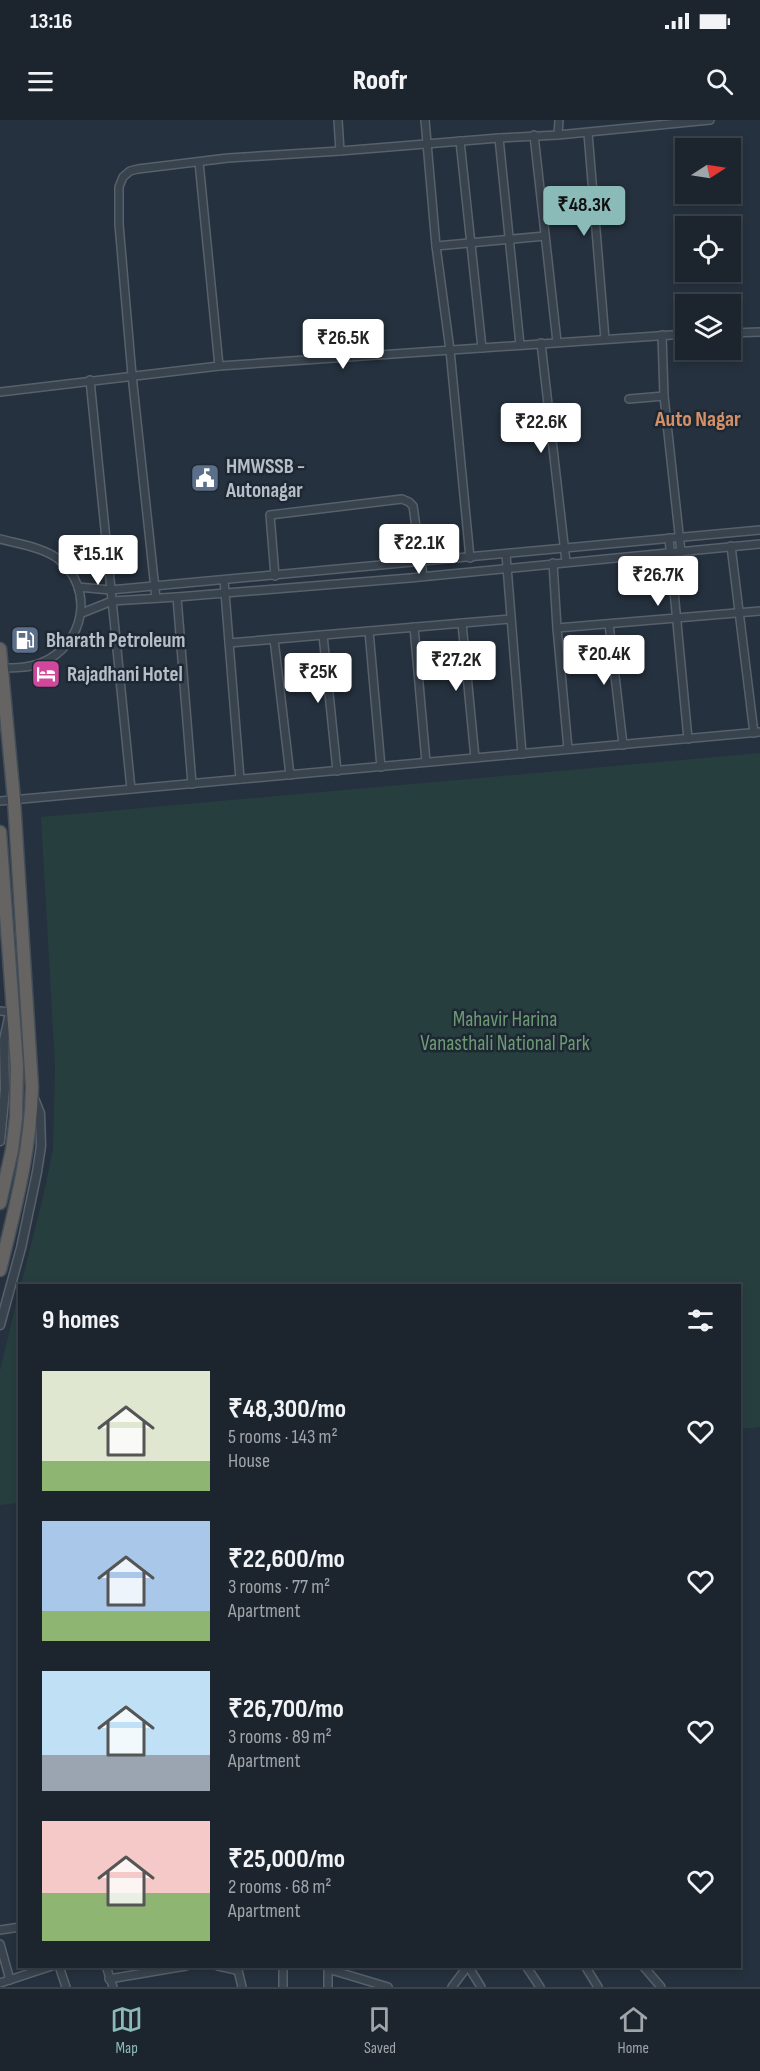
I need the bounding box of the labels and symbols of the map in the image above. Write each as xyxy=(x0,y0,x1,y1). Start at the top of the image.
north arrow xyxy=(675,138,741,204)
pin: ₹48.3K xyxy=(535,186,633,237)
pin: ₹26.5K xyxy=(294,319,392,370)
pin: ₹22.6K xyxy=(492,403,590,454)
district label: Auto Nagar xyxy=(654,406,741,433)
place label: HMWSSB - Autonagar xyxy=(225,454,305,503)
public building icon: HMWSSB - Autonagar xyxy=(189,462,221,494)
pin: ₹22.1K xyxy=(370,524,468,575)
pin: ₹15.1K xyxy=(49,535,147,586)
pin: ₹26.7K xyxy=(609,556,707,607)
fuel station icon: Bharath Petroleum xyxy=(9,624,41,656)
place label: Bharath Petroleum xyxy=(46,628,185,653)
pin: ₹20.4K xyxy=(555,635,653,686)
pin: ₹27.2K xyxy=(407,641,505,692)
pin: ₹25K xyxy=(282,653,354,704)
hotel icon: Rajadhani Hotel xyxy=(30,658,62,690)
place label: Rajadhani Hotel xyxy=(67,662,183,687)
park label: Mahavir Harina Vanasthali National Park xyxy=(420,1007,590,1056)

